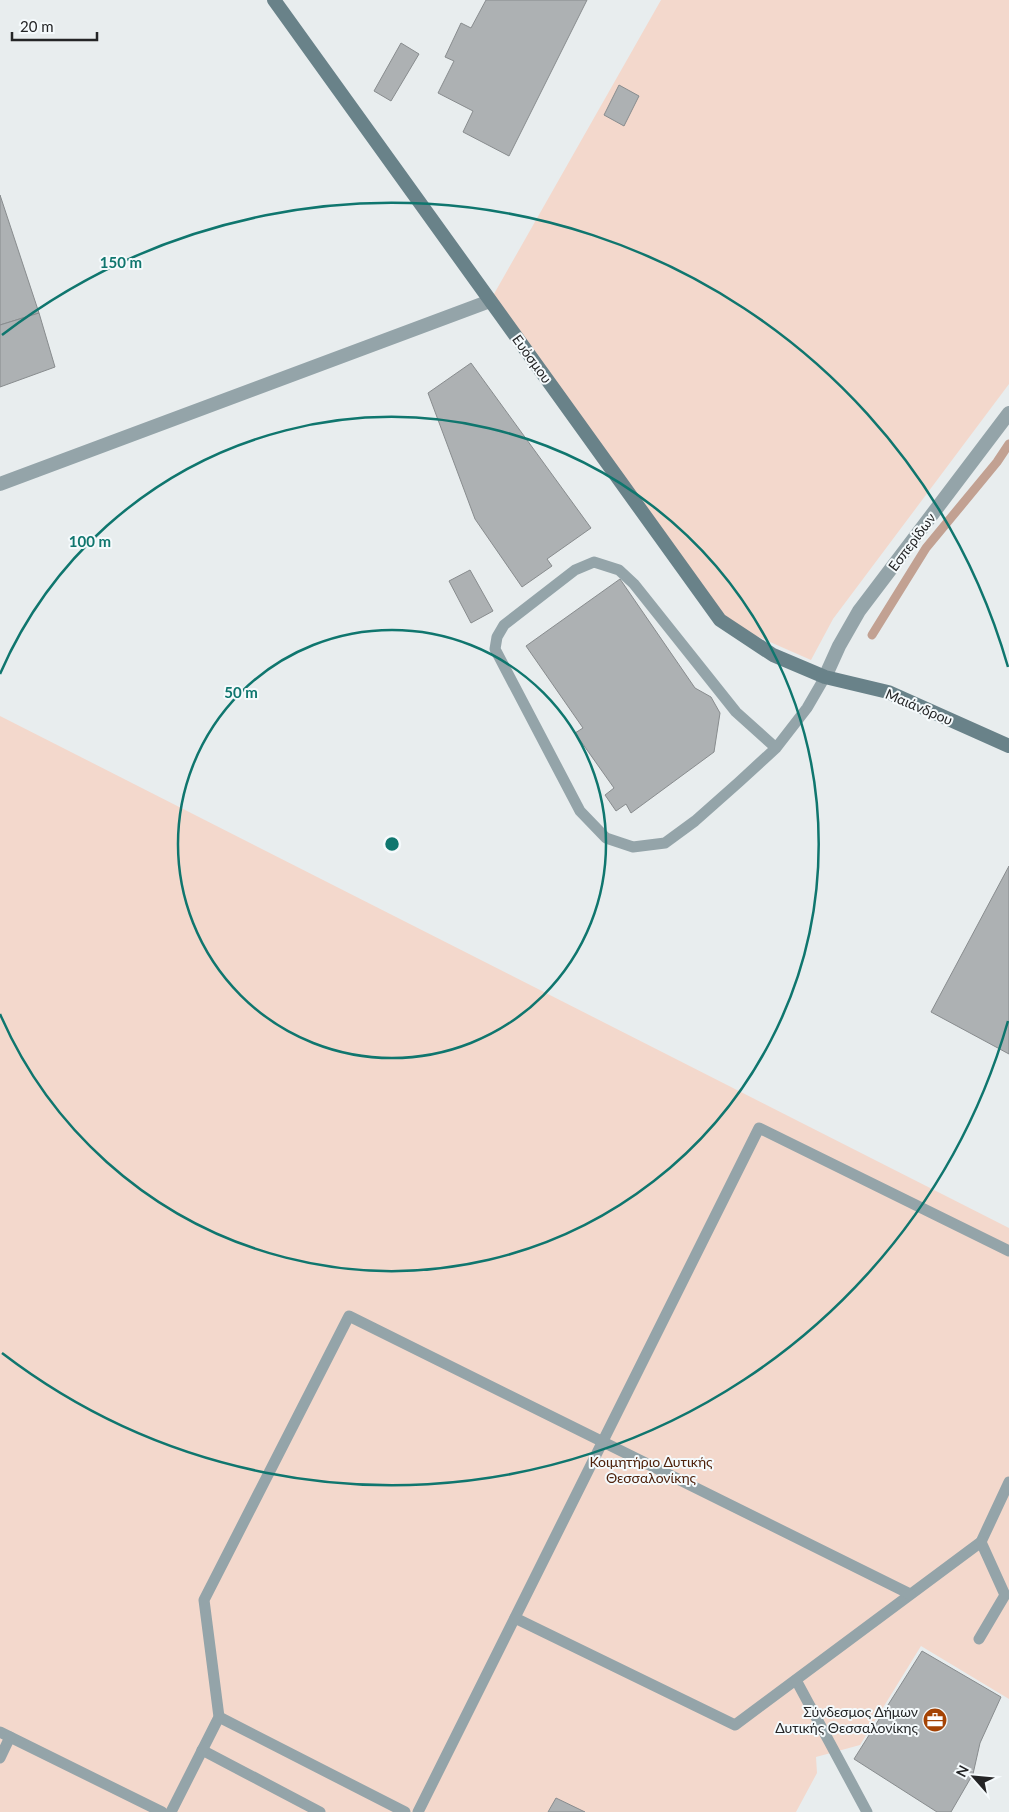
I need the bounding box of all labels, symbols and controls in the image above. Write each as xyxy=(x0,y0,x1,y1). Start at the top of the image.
scale bar xyxy=(12,10,98,42)
text: 20 m xyxy=(20,17,54,35)
text: 150 m xyxy=(100,253,142,271)
street label: Ευόσμου xyxy=(509,331,556,386)
street label: Εσπερίδων xyxy=(884,509,939,574)
text: 100 m xyxy=(69,532,111,550)
text: 50 m xyxy=(224,683,258,701)
street label: Μαιάνδρου xyxy=(883,685,955,728)
centre of rings xyxy=(383,835,401,853)
park label: Κοιμητήριο Δυτικής Θεσσαλονίκης xyxy=(589,1453,713,1486)
place label: Σύνδεσμος Δήμων Δυτικής Θεσσαλονίκης xyxy=(775,1703,918,1736)
office icon: Σύνδεσμος Δήμων Δυτικής Θεσσαλονίκης xyxy=(922,1707,948,1733)
north arrow xyxy=(949,1752,999,1802)
text: N xyxy=(952,1762,972,1780)

